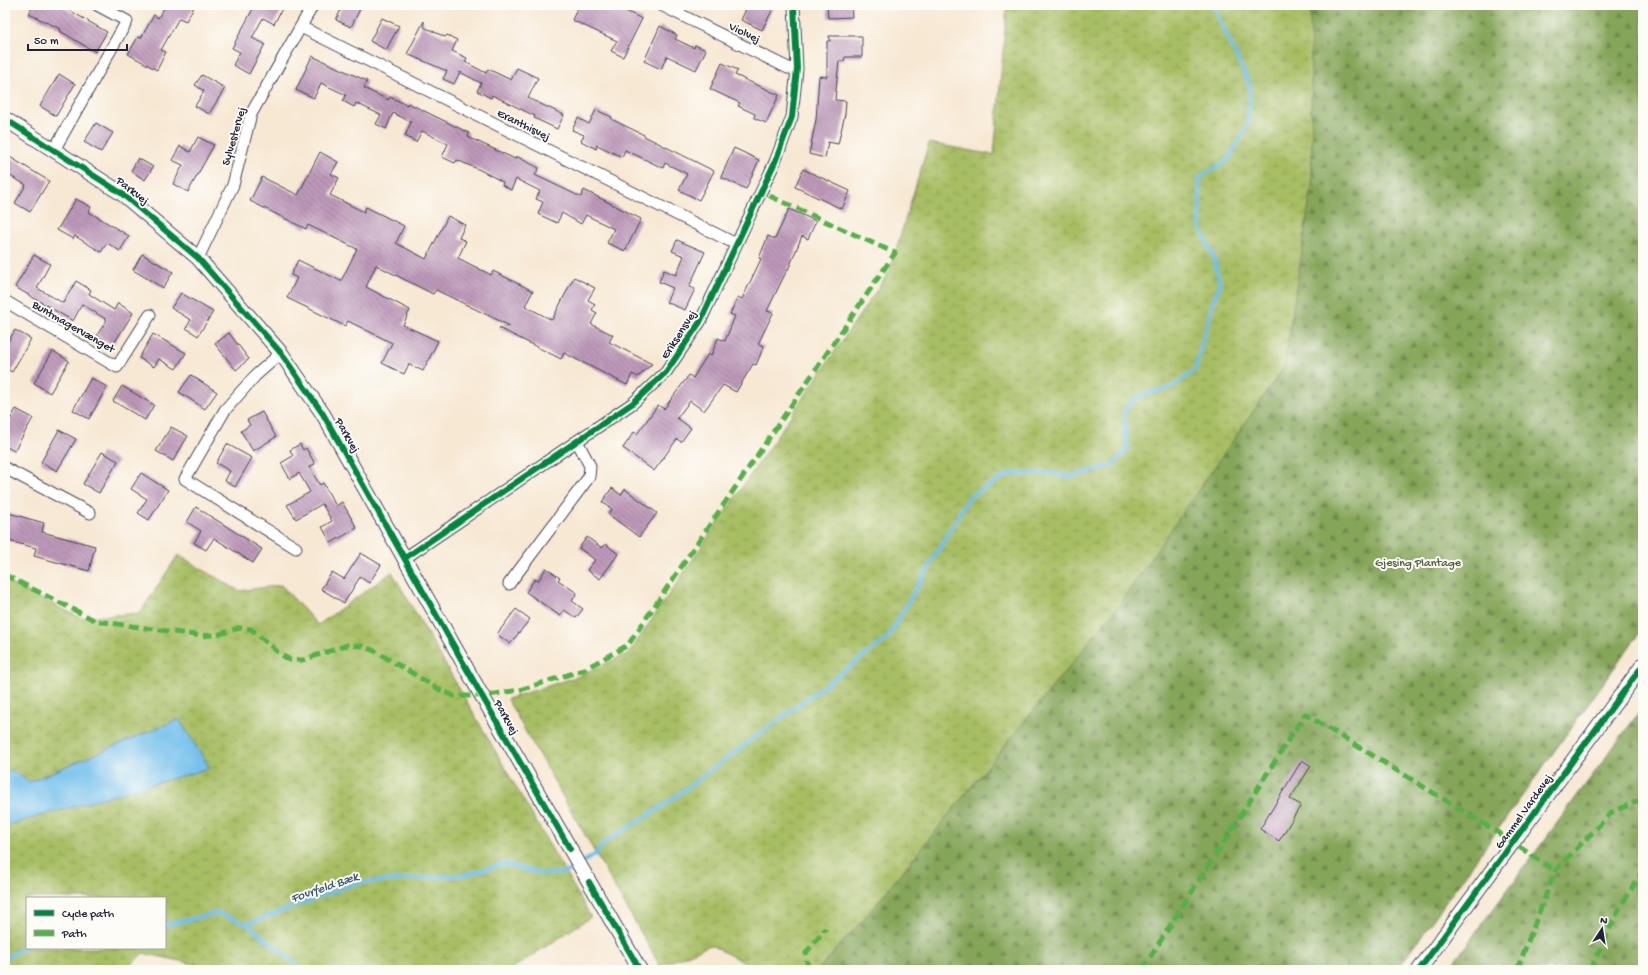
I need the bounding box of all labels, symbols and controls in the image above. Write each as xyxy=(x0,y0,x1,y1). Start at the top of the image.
street label: Violvej xyxy=(725,20,762,47)
scale bar xyxy=(28,26,127,52)
text: 50 m xyxy=(34,35,59,49)
street label: Sylvestervej xyxy=(220,106,250,167)
street label: Eranthisvej xyxy=(494,107,552,145)
street label: Parkvej xyxy=(112,174,151,209)
street label: Buntmagervænget xyxy=(28,298,118,358)
street label: Eriksensvej xyxy=(659,308,701,362)
street label: Parkvej xyxy=(330,415,362,456)
park label: Gjesing Plantage xyxy=(1375,557,1462,571)
street label: Parkvej xyxy=(489,697,521,738)
street label: Gammel Vardevej xyxy=(1493,772,1556,852)
water label: Fovrfeld Bæk xyxy=(289,869,362,907)
legend xyxy=(26,897,166,949)
text: Cycle path xyxy=(62,908,115,922)
north arrow xyxy=(1582,909,1622,949)
text: N xyxy=(1599,915,1608,928)
text: Path xyxy=(61,928,87,942)

